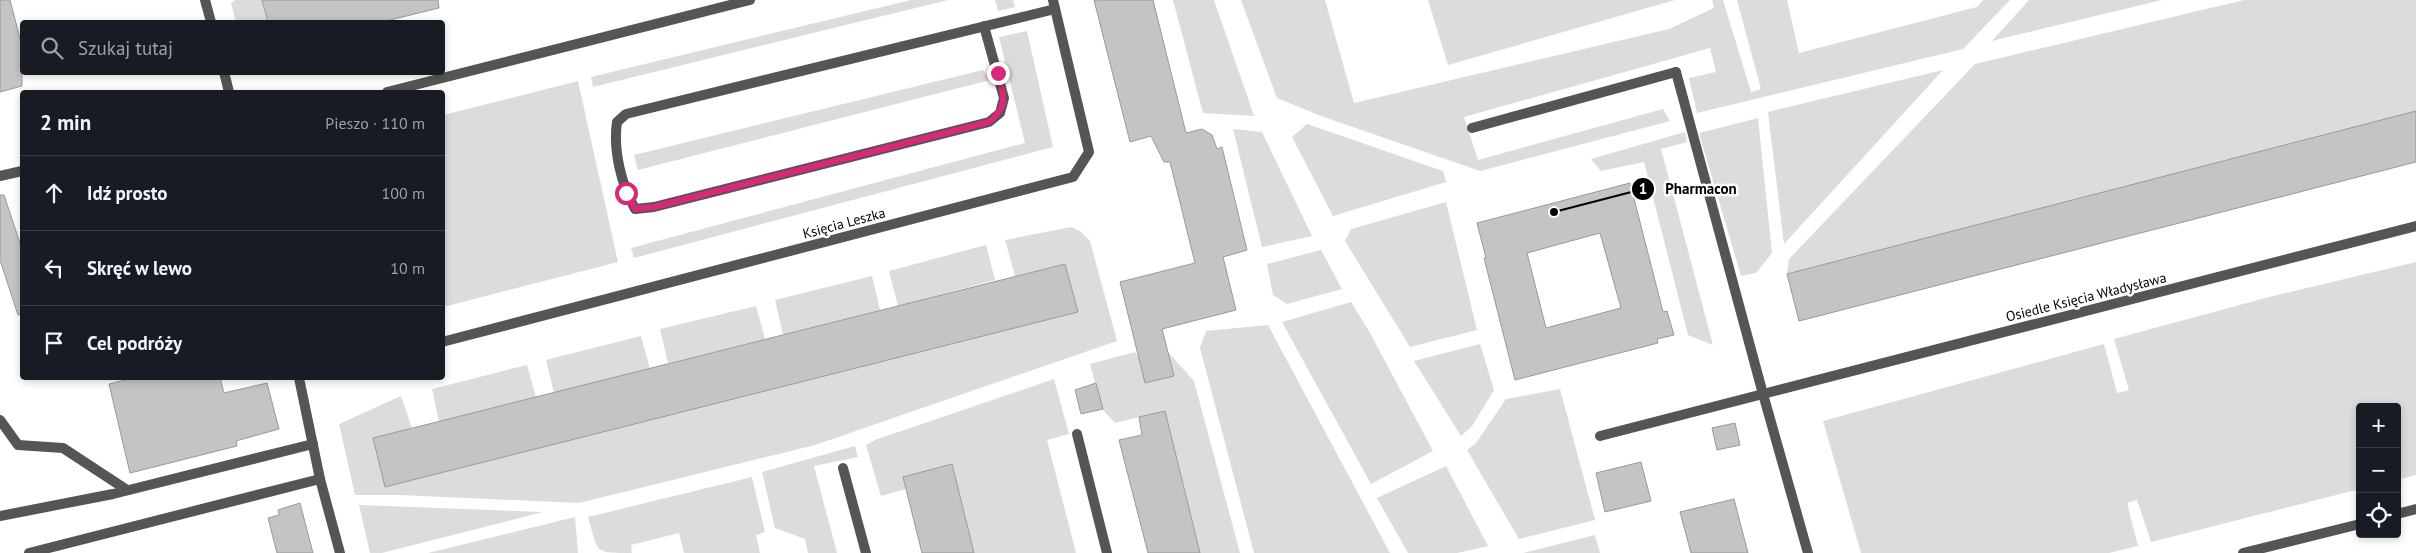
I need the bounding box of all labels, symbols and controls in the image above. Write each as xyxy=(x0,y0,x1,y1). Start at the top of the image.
search box xyxy=(20,20,445,75)
icon: search xyxy=(38,34,66,62)
text: Szukaj tutaj xyxy=(78,36,173,60)
route end xyxy=(987,62,1010,85)
text: 2 min xyxy=(40,109,91,136)
text: Pieszo · 110 m xyxy=(325,113,425,133)
callout: Pharmacon xyxy=(1630,174,1747,204)
icon: ahead xyxy=(40,179,68,207)
text: 1 xyxy=(1639,179,1647,198)
text: Pharmacon xyxy=(1665,179,1737,198)
text: Idź prosto xyxy=(87,181,167,205)
route start xyxy=(615,182,638,205)
text: 100 m xyxy=(382,183,425,203)
street label: Księcia Leszka xyxy=(801,203,887,243)
icon: left xyxy=(40,254,68,282)
text: Skręć w lewo xyxy=(87,256,192,280)
text: 10 m xyxy=(390,258,425,278)
street label: Osiedle Księcia Władysława xyxy=(2004,268,2168,326)
icon: arrive xyxy=(40,329,68,357)
text: Cel podróży xyxy=(87,331,182,355)
map controls xyxy=(2356,403,2401,538)
button: + xyxy=(2356,403,2401,448)
button: − xyxy=(2356,448,2401,493)
button: locate xyxy=(2356,493,2401,538)

